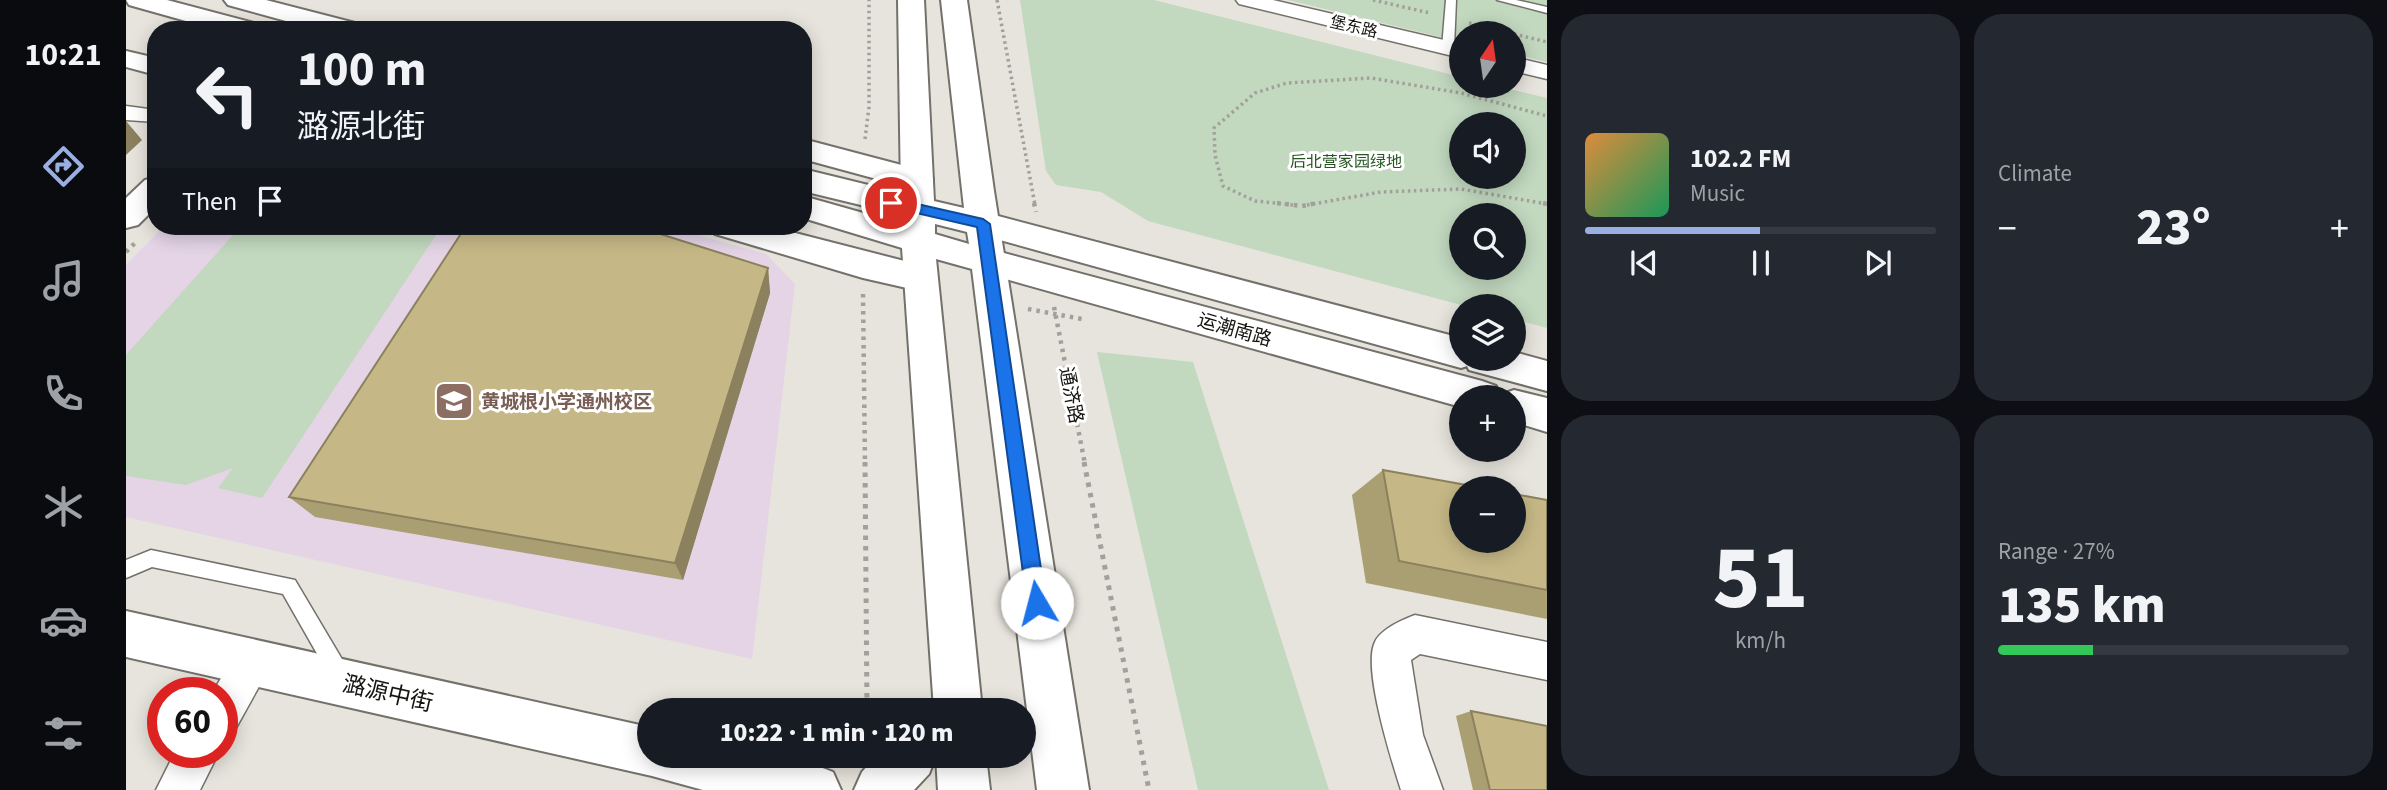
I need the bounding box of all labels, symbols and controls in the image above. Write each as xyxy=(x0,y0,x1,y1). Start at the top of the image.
street label: 堡东路 xyxy=(1328,11,1380,43)
north arrow xyxy=(1449,21,1526,98)
map controls xyxy=(1449,21,1526,553)
text: 10:21 xyxy=(24,32,102,78)
text: 100 m xyxy=(297,35,426,105)
icon: left xyxy=(182,49,273,140)
text: 潞源北街 xyxy=(297,104,425,150)
button: sound xyxy=(1449,112,1526,189)
text: 102.2 FM xyxy=(1690,140,1791,177)
icon: directions xyxy=(39,142,88,191)
park label: 后北营家园绿地 xyxy=(1290,151,1402,173)
text: Climate xyxy=(1998,157,2072,190)
pin xyxy=(861,173,921,233)
text: Music xyxy=(1690,177,1745,210)
icon: arrive xyxy=(251,182,289,220)
text: Then xyxy=(182,183,237,220)
icon: arrive xyxy=(872,184,910,222)
text: 23° xyxy=(2136,191,2211,265)
text: − xyxy=(1998,202,2017,256)
text: + xyxy=(2330,202,2349,256)
button: search xyxy=(1449,203,1526,280)
icon: previous xyxy=(1625,244,1663,282)
icon: pause xyxy=(1742,244,1780,282)
icon: next xyxy=(1859,244,1897,282)
icon: music xyxy=(39,256,88,305)
button: layers xyxy=(1449,294,1526,371)
street label: 运潮南路 xyxy=(1194,307,1275,354)
street label: 通济路 xyxy=(1052,365,1089,426)
icon: phone xyxy=(39,369,88,418)
school or university icon: 黄城根小学通州校区 xyxy=(433,380,475,422)
button: + xyxy=(1449,385,1526,462)
place label: 黄城根小学通州校区 xyxy=(481,389,652,416)
button: − xyxy=(1449,476,1526,553)
icon: climate xyxy=(39,482,88,531)
text: 51 xyxy=(1712,514,1809,643)
text: Range · 27% xyxy=(1998,535,2115,568)
position arrow xyxy=(1000,566,1074,640)
text: 135 km xyxy=(1998,569,2166,643)
icon: car xyxy=(39,596,88,645)
text: km/h xyxy=(1735,624,1786,657)
street label: 潞源中街 xyxy=(339,667,436,720)
speed limit sign: 60 xyxy=(147,677,238,768)
icon: filters xyxy=(39,709,88,758)
text: 10:22 · 1 min · 120 m xyxy=(720,714,953,751)

